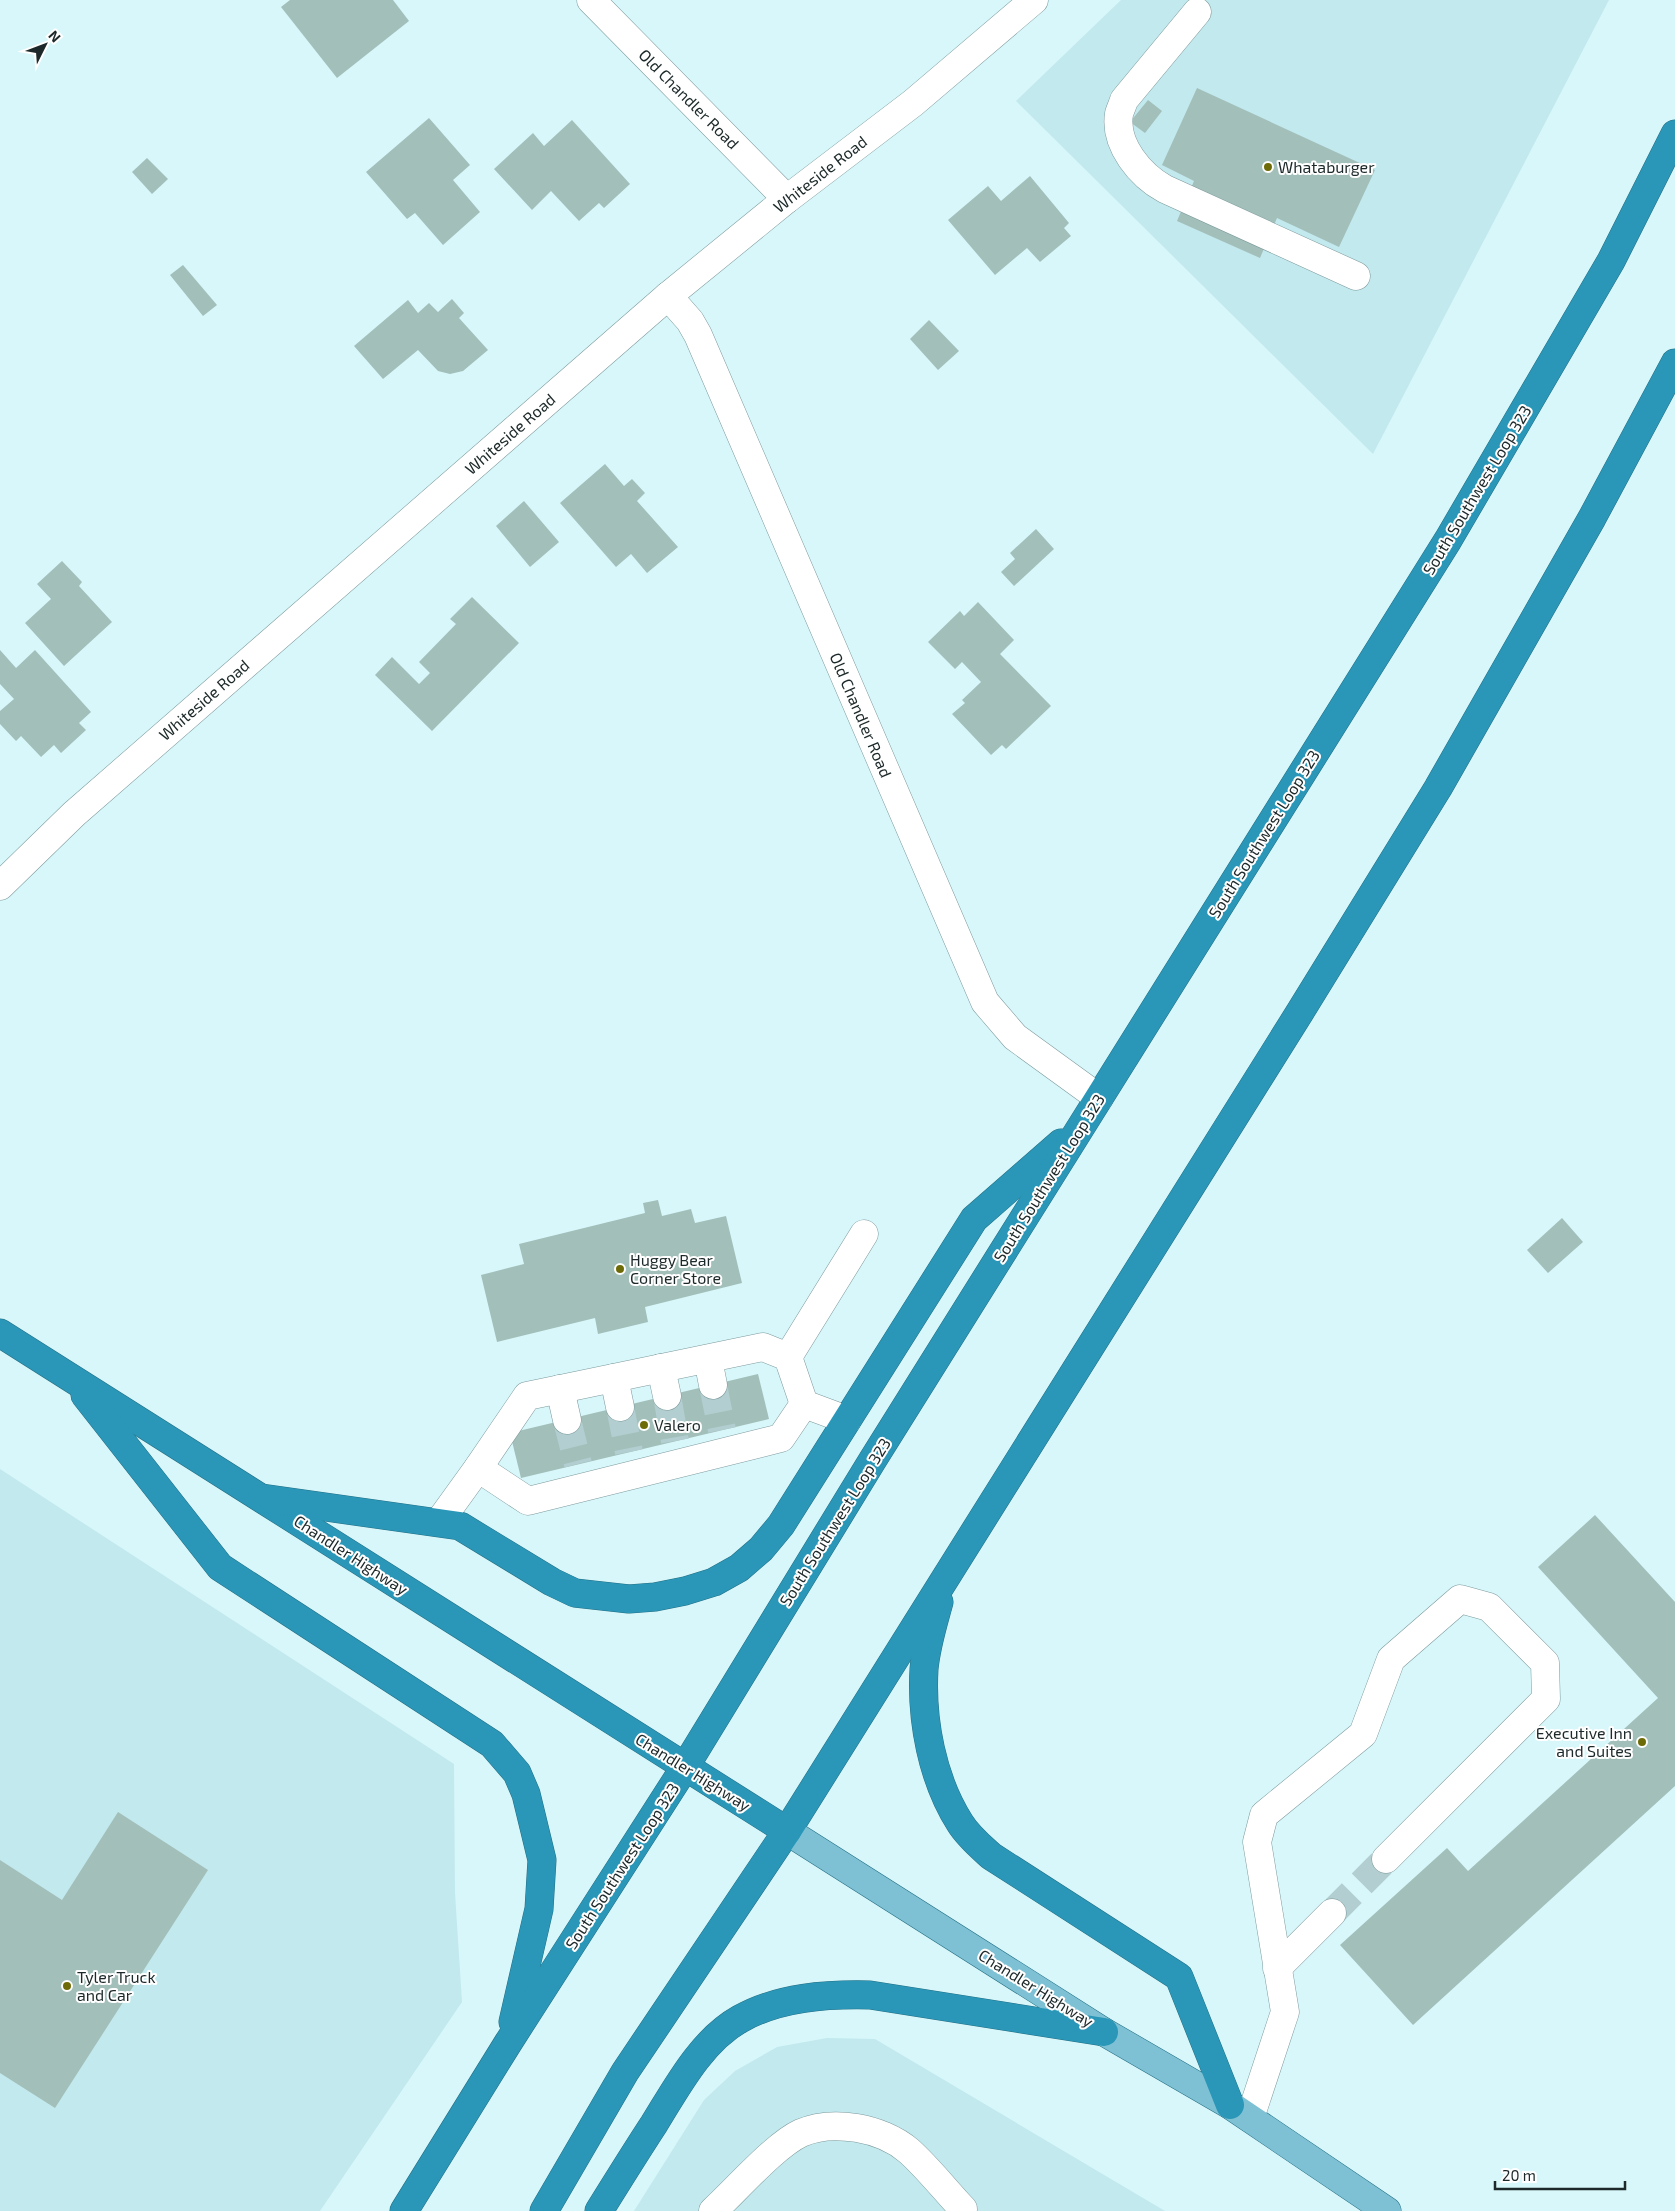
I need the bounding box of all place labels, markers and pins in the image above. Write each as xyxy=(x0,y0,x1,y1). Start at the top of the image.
place label: Whataburger xyxy=(1278,157,1375,176)
marker: Whataburger xyxy=(1262,161,1274,173)
place label: Huggy Bear Corner Store xyxy=(630,1250,721,1287)
marker: Huggy Bear Corner Store xyxy=(614,1263,626,1275)
place label: Valero xyxy=(654,1415,701,1434)
marker: Valero xyxy=(638,1419,650,1431)
place label: Executive Inn and Suites xyxy=(1536,1723,1632,1760)
marker: Executive Inn and Suites xyxy=(1636,1736,1648,1748)
place label: Tyler Truck and Car xyxy=(77,1967,156,2004)
marker: Tyler Truck and Car xyxy=(61,1980,73,1992)

